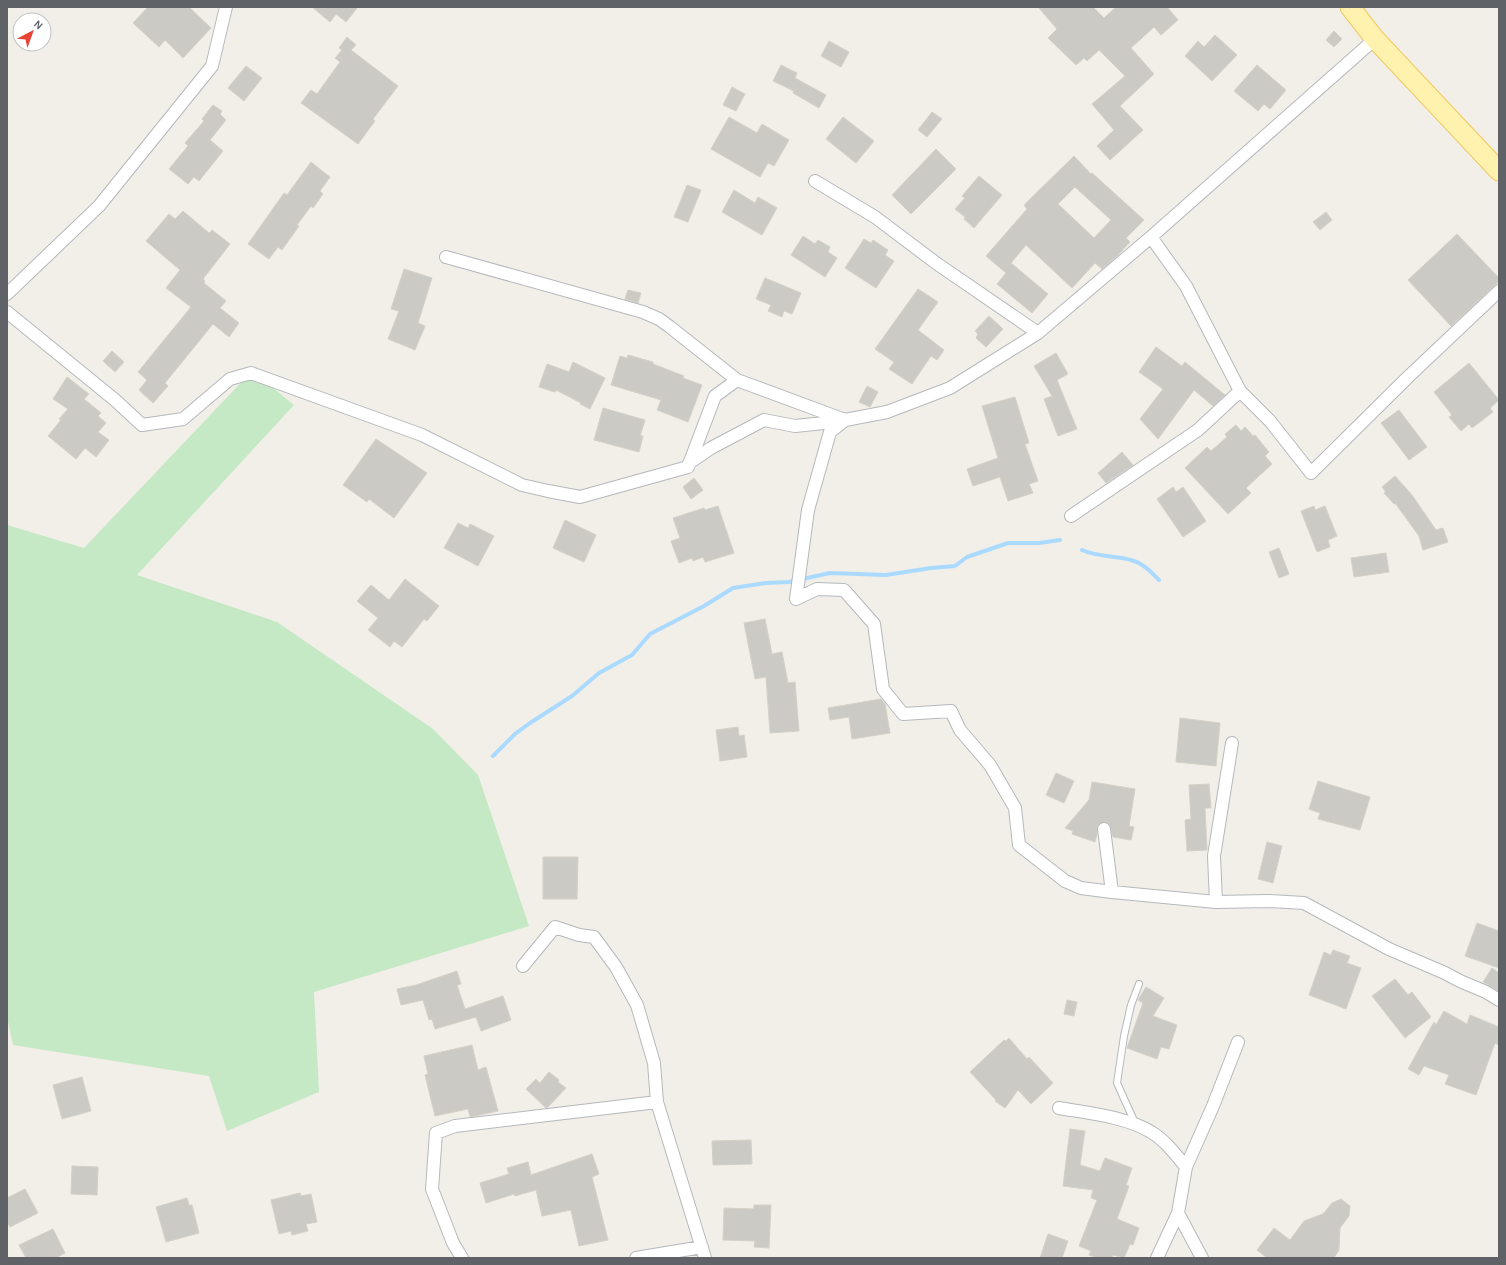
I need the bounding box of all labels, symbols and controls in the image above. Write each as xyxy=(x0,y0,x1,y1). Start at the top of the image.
north arrow xyxy=(12,12,52,52)
text: N xyxy=(31,17,45,32)

